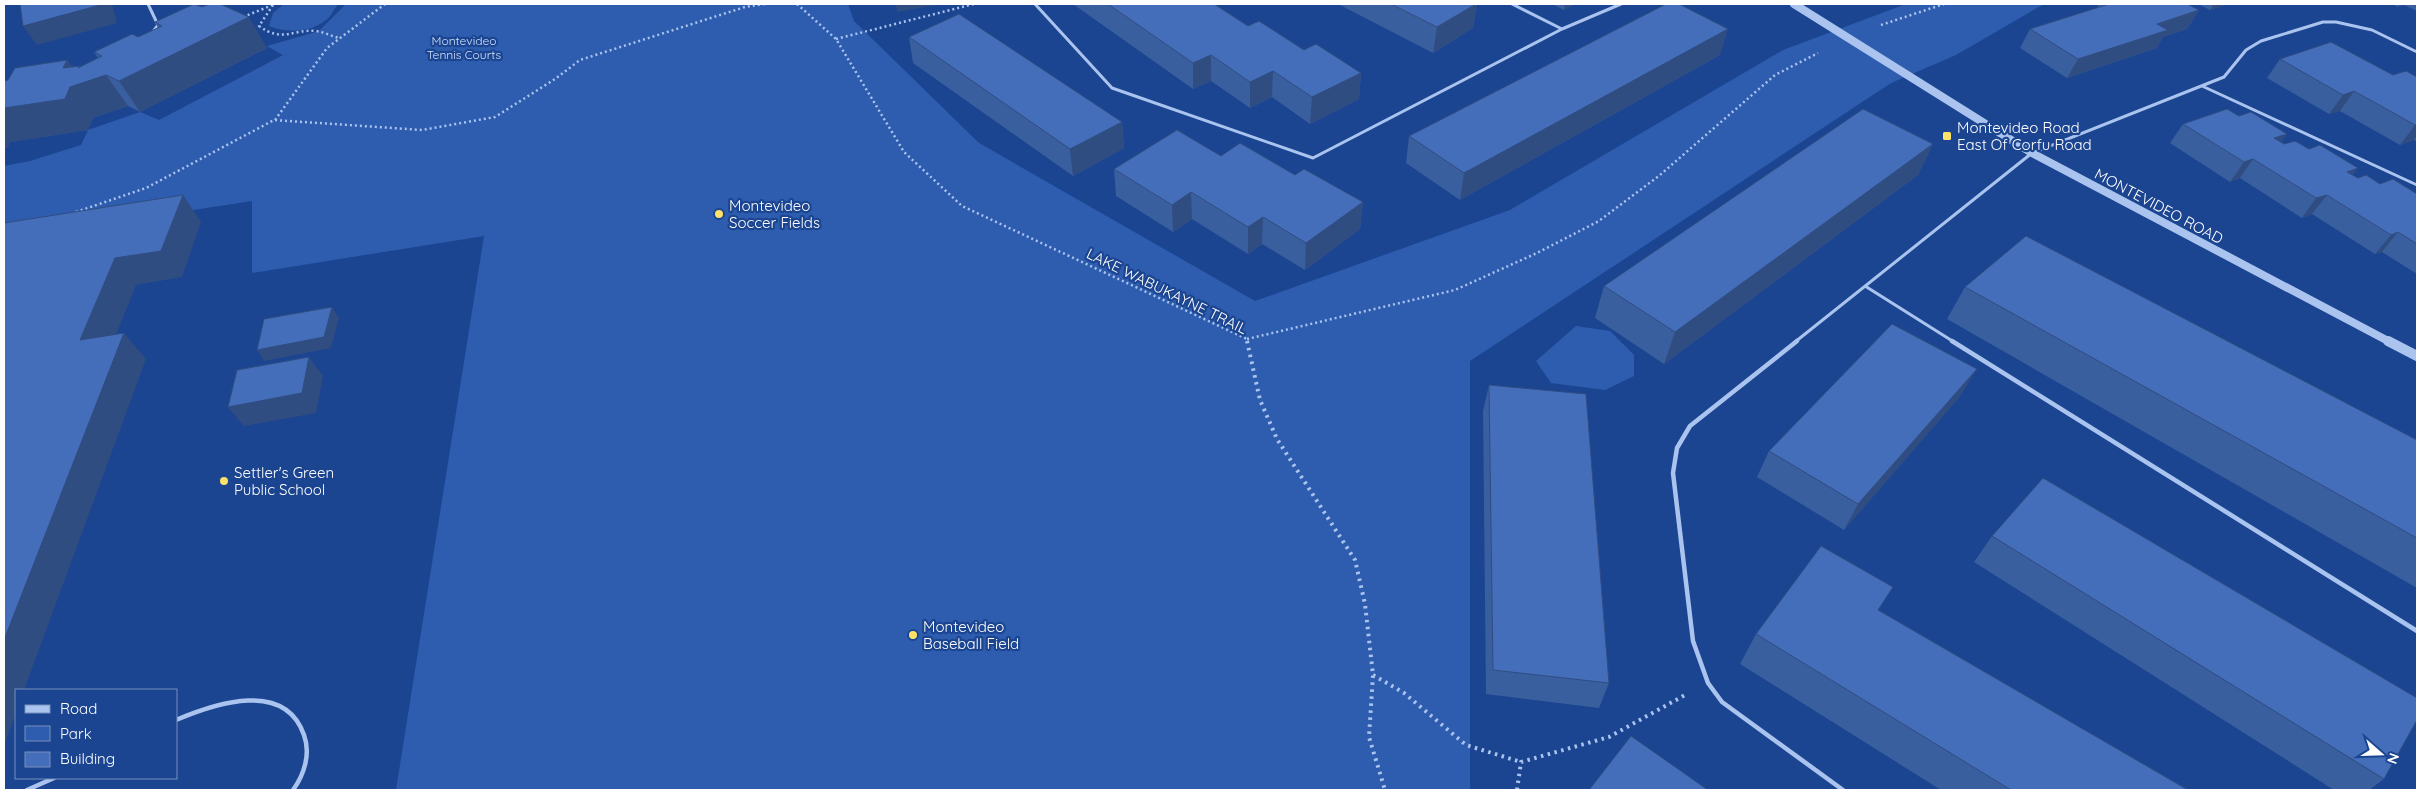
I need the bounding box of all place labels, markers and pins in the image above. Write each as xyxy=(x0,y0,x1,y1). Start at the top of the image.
place label: Montevideo Road East Of Corfu Road xyxy=(1957,118,2092,154)
marker: Montevideo Road East Of Corfu Road xyxy=(1941,130,1953,142)
place label: Montevideo Soccer Fields xyxy=(729,196,820,232)
marker: Montevideo Soccer Fields xyxy=(713,208,725,220)
place label: Settler's Green Public School xyxy=(234,463,334,499)
marker: Settler's Green Public School xyxy=(218,475,230,487)
place label: Montevideo Baseball Field xyxy=(923,617,1019,653)
marker: Montevideo Baseball Field xyxy=(907,629,919,641)

